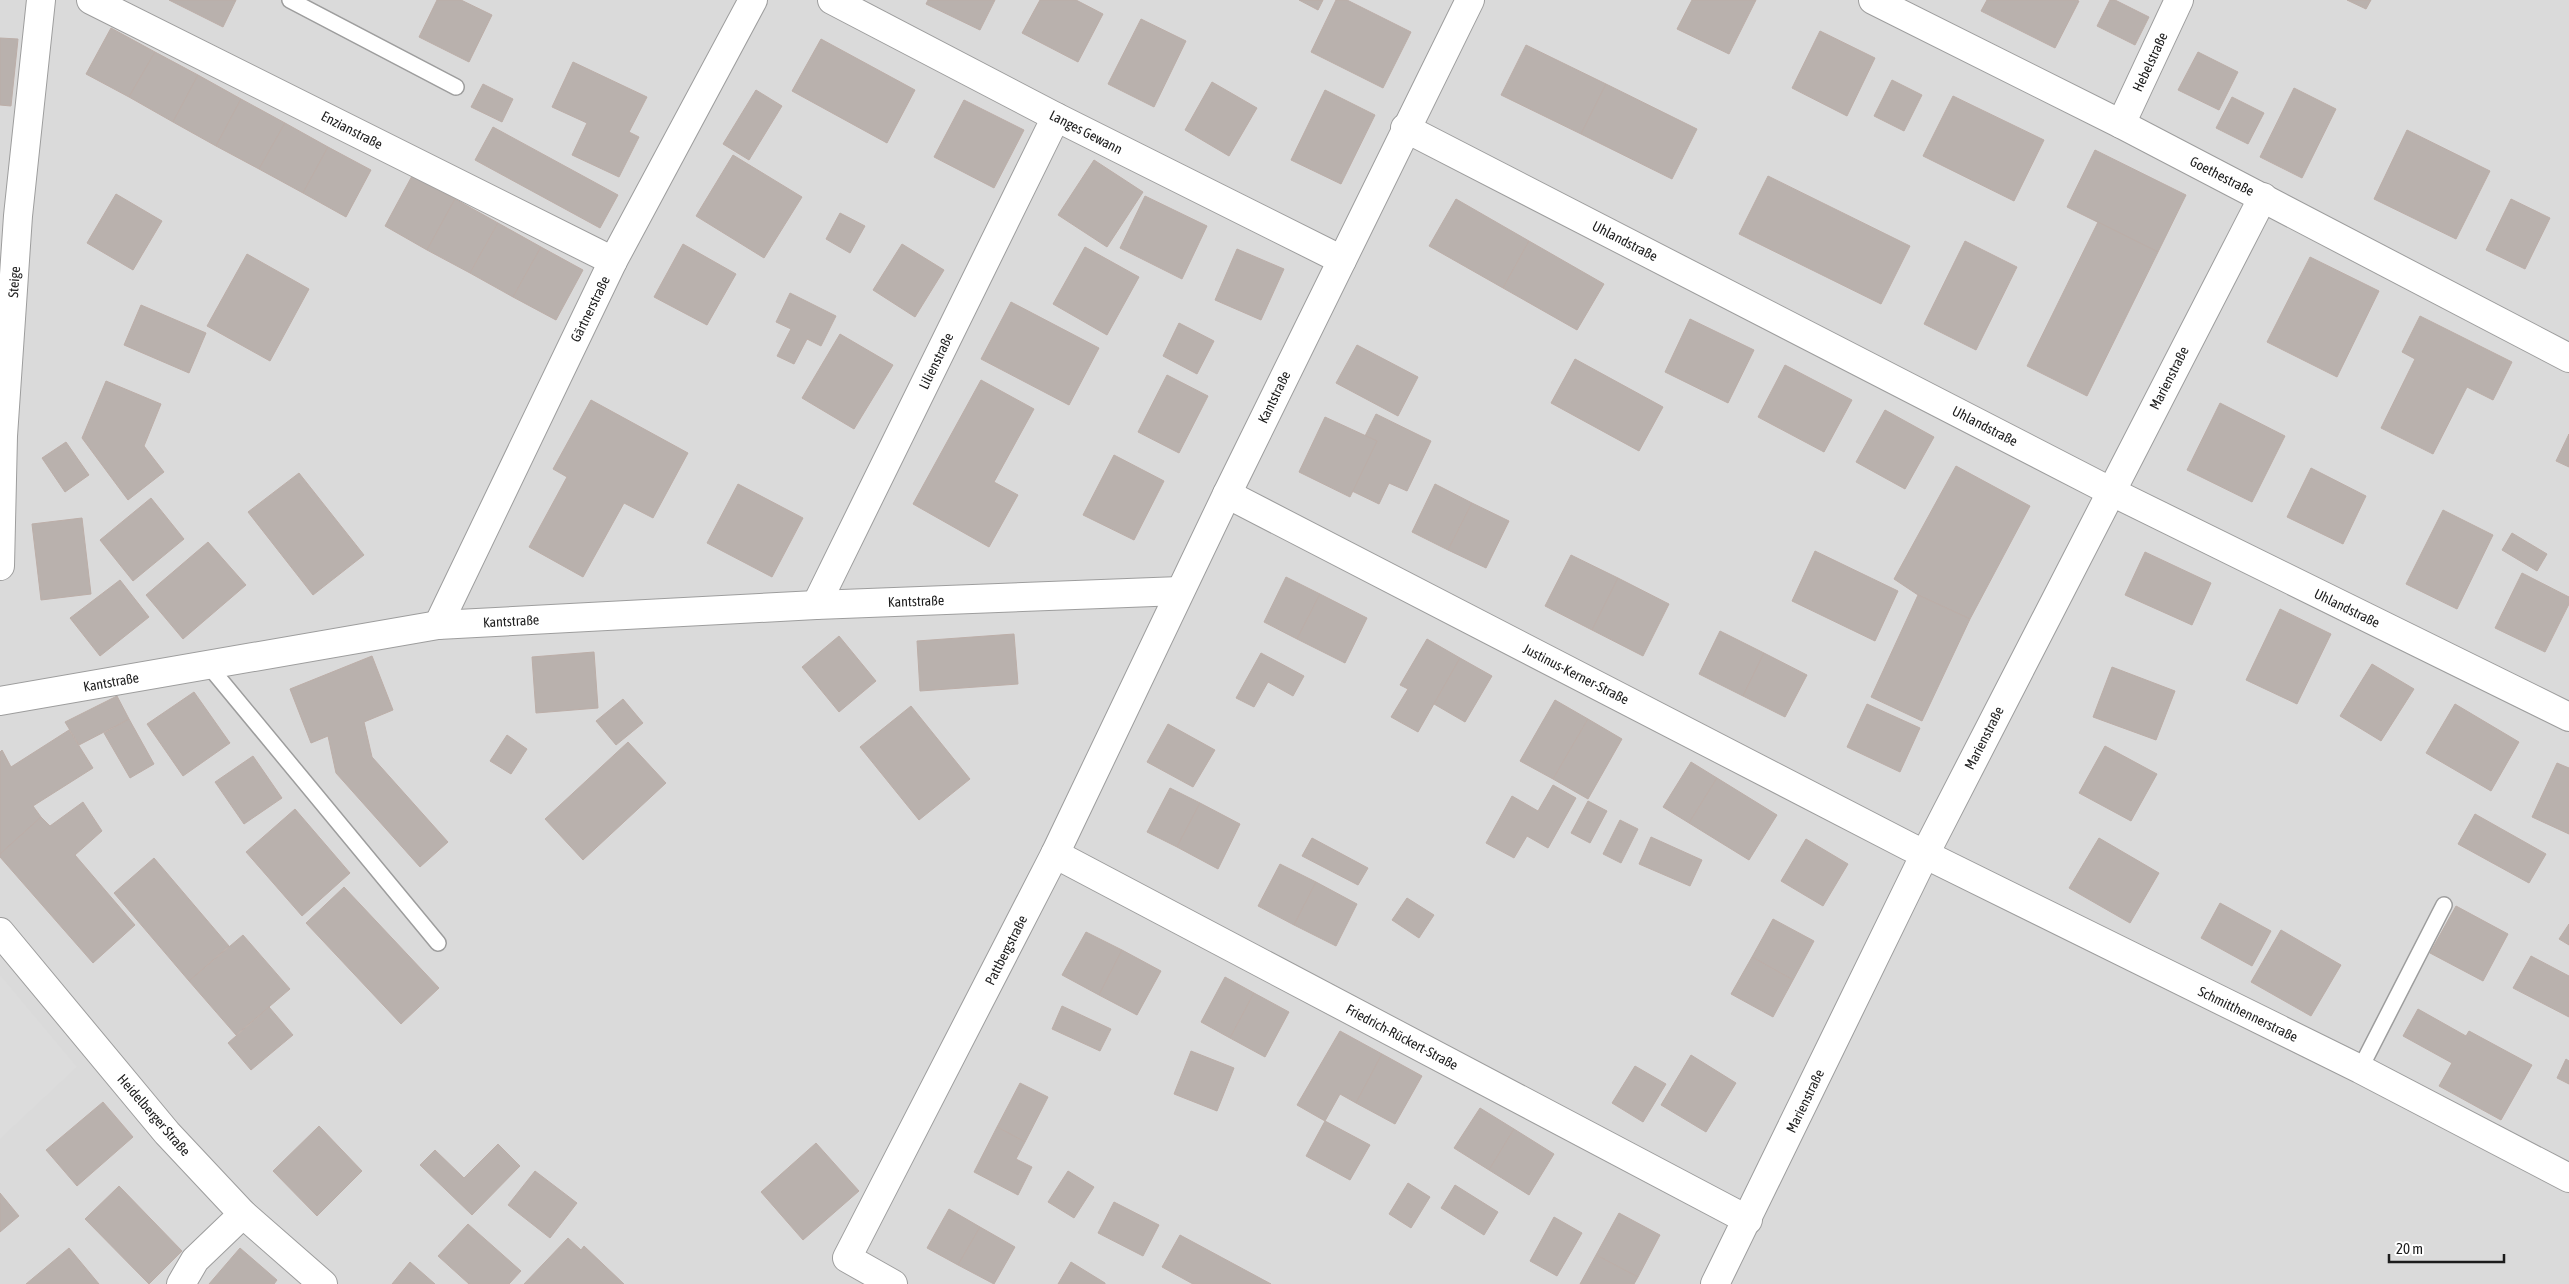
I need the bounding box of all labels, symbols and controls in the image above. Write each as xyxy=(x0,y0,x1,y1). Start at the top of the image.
street label: Hebelstraße xyxy=(2129,30,2171,94)
street label: Langes Gewann xyxy=(1047,107,1125,157)
street label: Enzianstraße xyxy=(319,108,385,152)
street label: Goethestraße xyxy=(2187,153,2257,199)
street label: Uhlandstraße xyxy=(1590,218,1660,264)
street label: Steige xyxy=(5,266,23,298)
street label: Gärtnerstraße xyxy=(567,273,613,345)
street label: Lilienstraße xyxy=(915,330,957,392)
street label: Marienstraße xyxy=(2146,344,2192,412)
street label: Kantstraße xyxy=(1254,368,1294,426)
street label: Uhlandstraße xyxy=(1950,403,2020,449)
street label: Uhlandstraße xyxy=(2312,585,2382,631)
street label: Kantstraße xyxy=(888,592,944,610)
street label: Kantstraße xyxy=(483,612,539,630)
street label: Justinus-Kerner-Straße xyxy=(1520,640,1632,708)
street label: Kantstraße xyxy=(82,669,140,695)
street label: Marienstraße xyxy=(1961,704,2007,772)
street label: Pattbergstraße xyxy=(982,912,1030,988)
street label: Schmitthennerstraße xyxy=(2196,983,2300,1045)
street label: Friedrich-Rückert-Straße xyxy=(1343,1001,1461,1073)
street label: Marienstraße xyxy=(1783,1067,1827,1135)
street label: Heidelberger Straße xyxy=(114,1071,194,1159)
scale bar xyxy=(2389,1232,2504,1264)
text: 20 m xyxy=(2396,1240,2423,1257)

